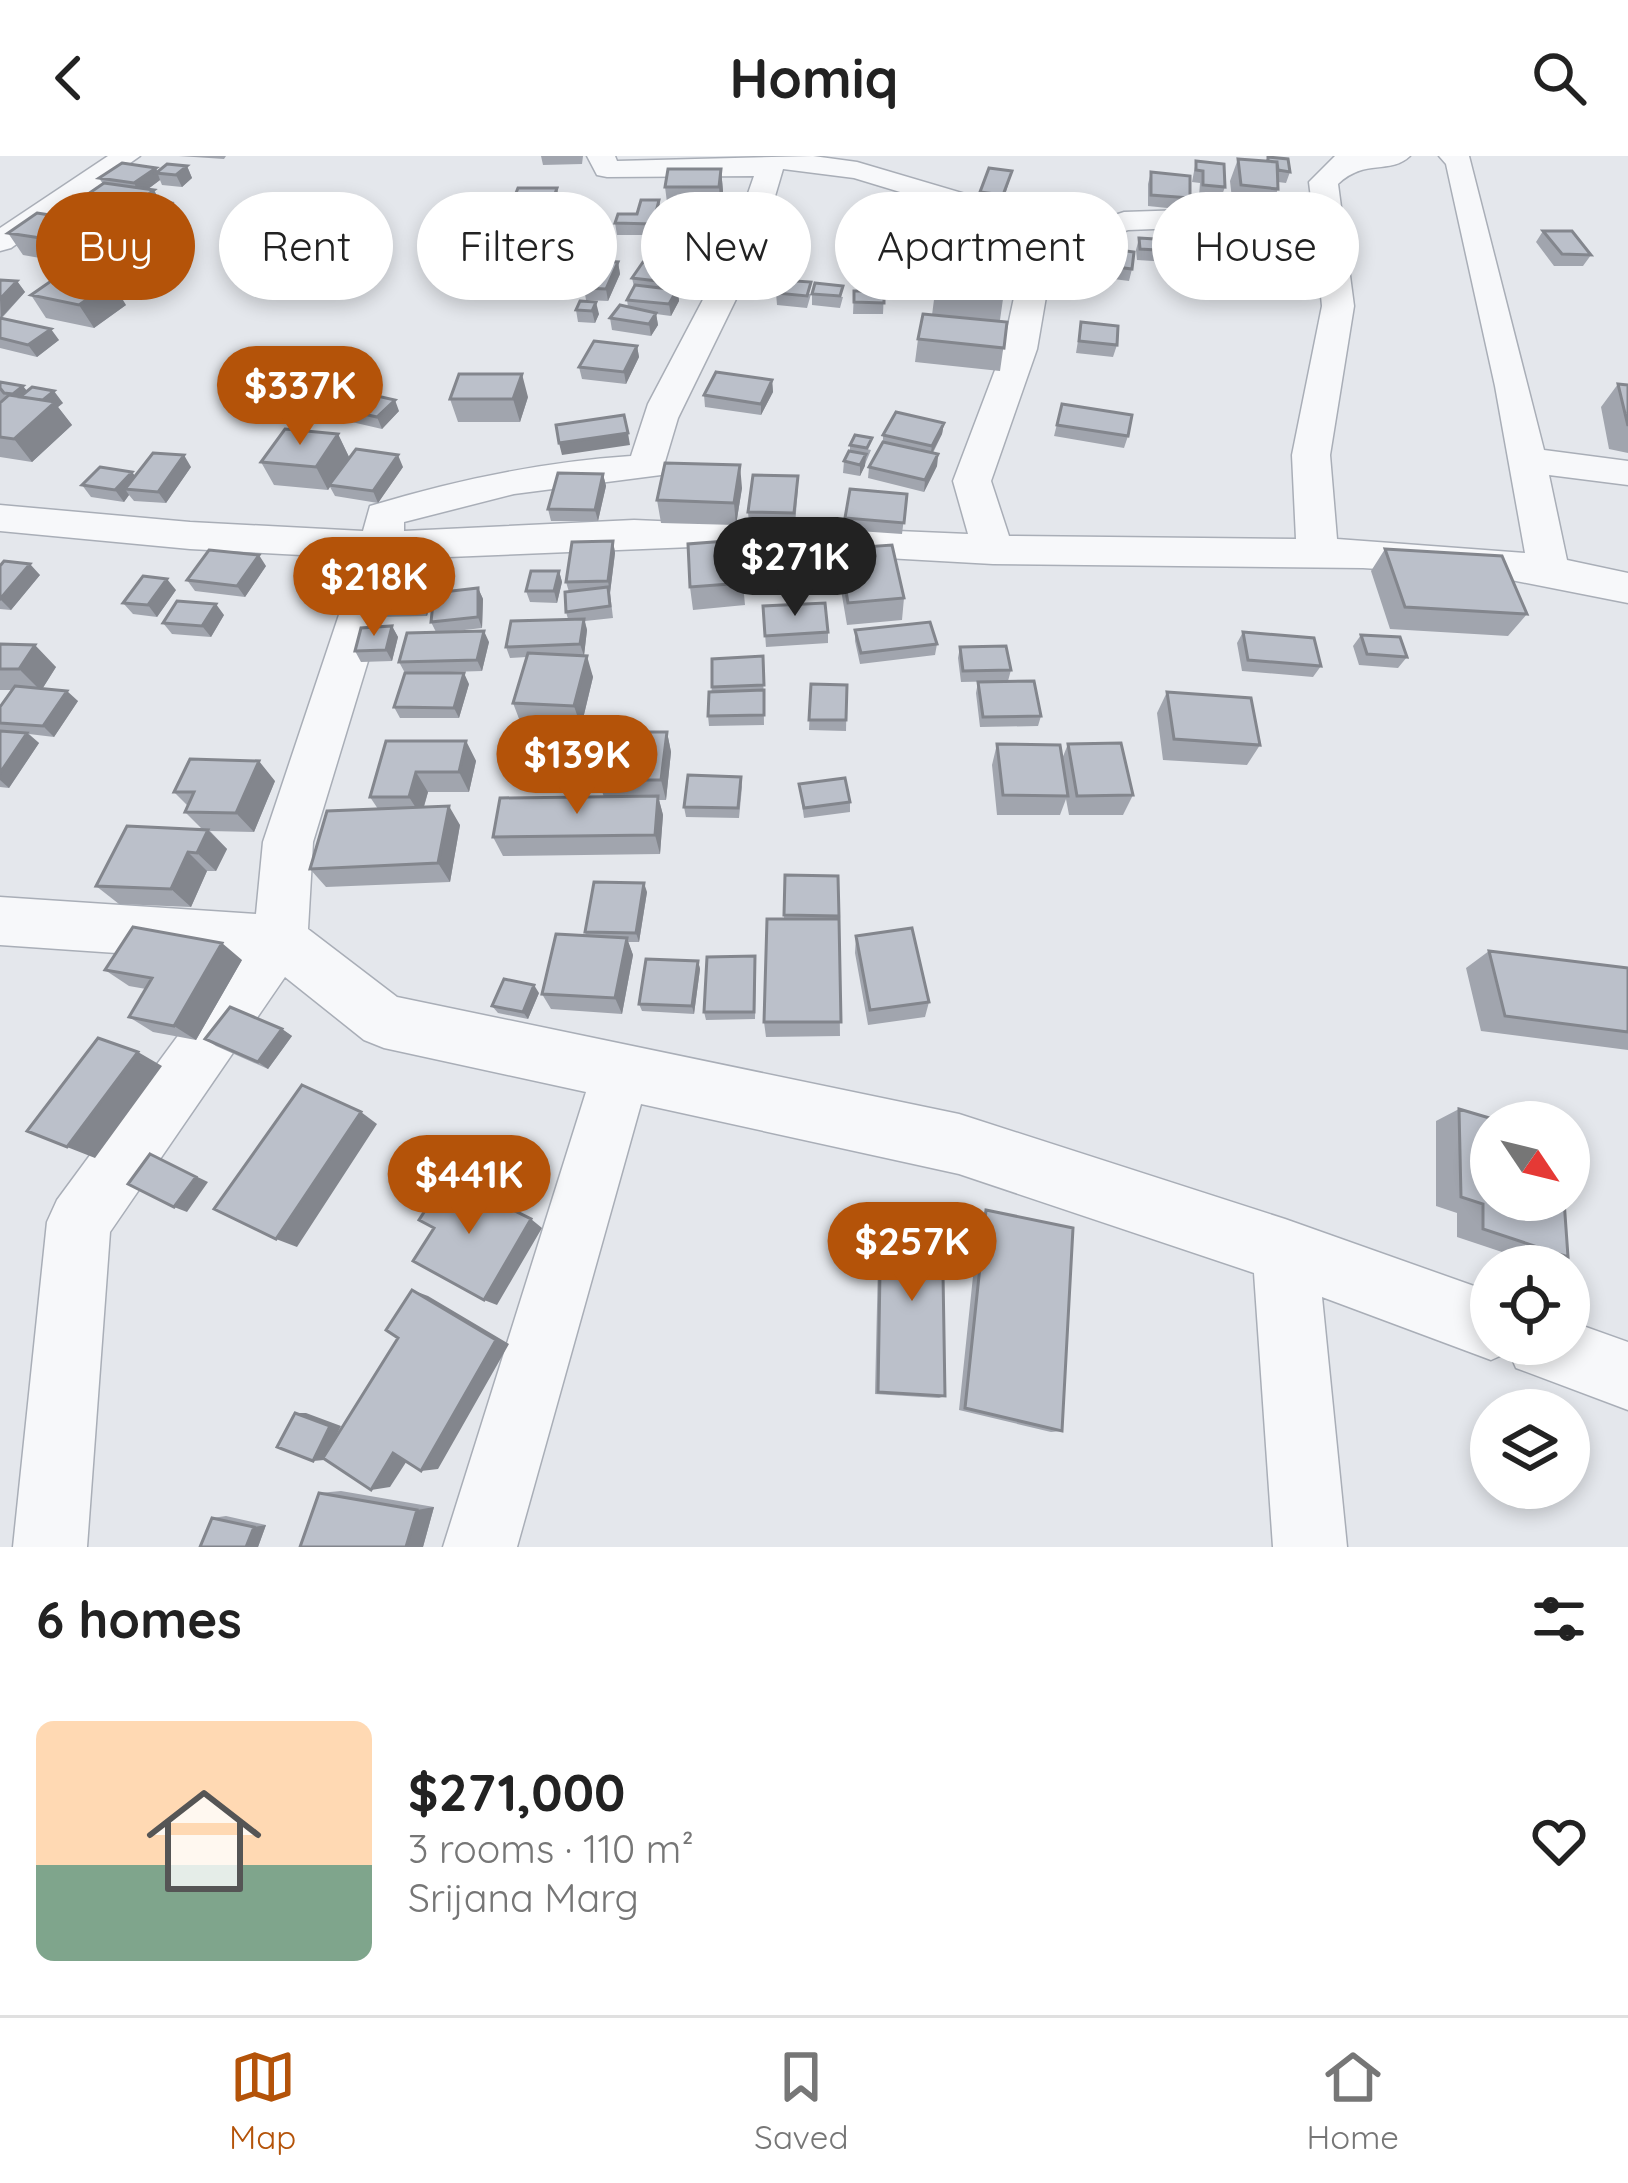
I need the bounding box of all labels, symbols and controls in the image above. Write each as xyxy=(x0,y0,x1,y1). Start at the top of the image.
text: Homiq xyxy=(730,44,898,112)
icon: back xyxy=(36,45,102,111)
icon: search xyxy=(1526,45,1592,111)
chip: Buy xyxy=(36,192,195,300)
chip: Rent xyxy=(219,192,393,300)
chip: Filters xyxy=(417,192,617,300)
chip: New xyxy=(641,192,811,300)
chip: Apartment xyxy=(835,192,1128,300)
chip: House xyxy=(1152,192,1359,300)
pin: $337K xyxy=(216,346,384,448)
text: $337K xyxy=(244,360,356,409)
pin: $271K xyxy=(711,517,879,619)
text: $271K xyxy=(740,531,850,580)
pin: $218K xyxy=(290,537,458,639)
text: $218K xyxy=(320,551,428,600)
pin: $139K xyxy=(493,715,661,817)
text: $139K xyxy=(523,729,631,778)
north arrow xyxy=(1470,1101,1590,1221)
map controls xyxy=(1470,1101,1590,1509)
pin: $441K xyxy=(385,1135,553,1237)
text: $441K xyxy=(415,1149,523,1198)
pin: $257K xyxy=(828,1202,996,1304)
text: $257K xyxy=(855,1216,969,1265)
button: locate xyxy=(1470,1245,1590,1365)
button: layers xyxy=(1470,1389,1590,1509)
icon: filters xyxy=(1526,1586,1592,1652)
text: 6 homes xyxy=(36,1587,242,1651)
text: $271,000 xyxy=(408,1760,625,1824)
icon: home xyxy=(132,1769,276,1913)
icon: heart xyxy=(1526,1808,1592,1874)
text: 3 rooms · 110 m² xyxy=(408,1824,694,1873)
text: Srijana Marg xyxy=(408,1873,639,1922)
tab: Map xyxy=(229,2044,296,2157)
tab: Saved xyxy=(754,2044,848,2157)
tab: Home xyxy=(1307,2044,1399,2157)

